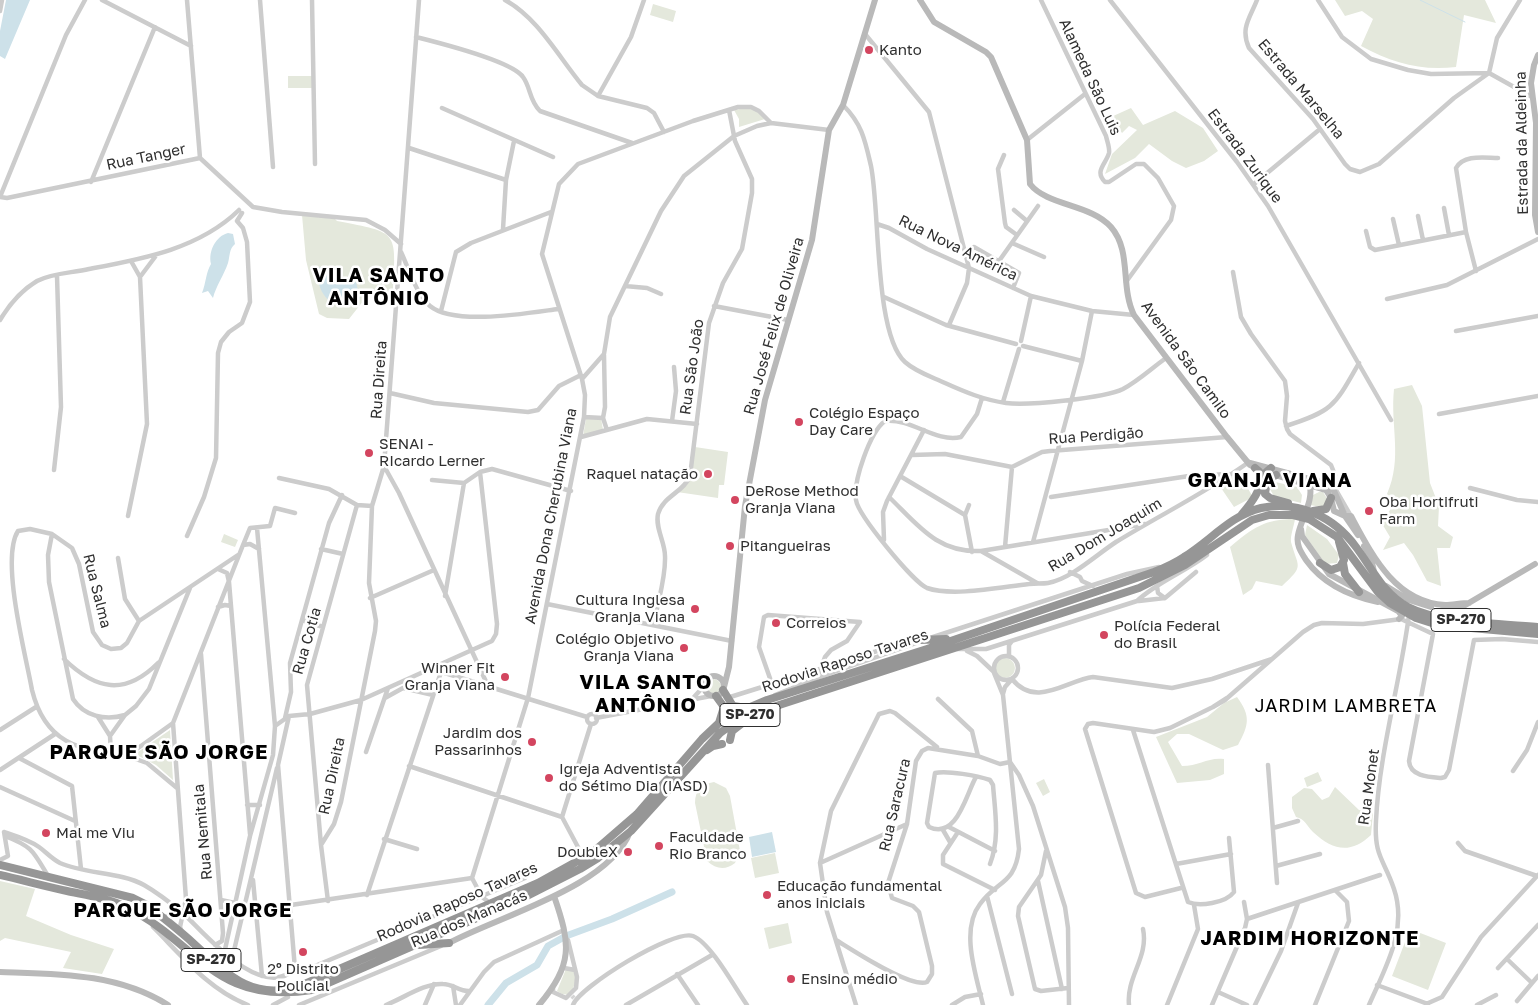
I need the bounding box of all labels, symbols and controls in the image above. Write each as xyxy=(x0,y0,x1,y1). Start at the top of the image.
street label: Alameda São Luis xyxy=(1055,16,1125,138)
street label: Estrada Marselha xyxy=(1254,35,1348,143)
place label: Kanto xyxy=(879,41,922,59)
marker: Kanto xyxy=(863,44,875,56)
street label: Estrada da Aldeinha xyxy=(1512,71,1532,215)
street label: Estrada Zurique xyxy=(1204,105,1286,207)
street label: Rua Tanger xyxy=(105,140,187,174)
street label: Rua Nova América xyxy=(896,211,1020,285)
street label: Rua José Felix de Oliveira xyxy=(740,235,808,417)
district label: VILA SANTO ANTÔNIO xyxy=(311,264,447,311)
street label: Avenida São Camilo xyxy=(1137,298,1235,422)
street label: Rua São João xyxy=(676,318,708,416)
street label: Rua Direita xyxy=(367,340,391,420)
place label: Colégio Espaço Day Care xyxy=(809,404,920,439)
street label: Avenida Dona Cherubina Viana xyxy=(521,407,581,625)
marker: Colégio Espaço Day Care xyxy=(793,416,805,428)
street label: Rua Perdigão xyxy=(1048,424,1144,448)
place label: SENAI - RIcardo Lerner xyxy=(379,435,485,470)
marker: SENAI - RIcardo Lerner xyxy=(363,447,375,459)
place label: Raquel natação xyxy=(586,465,698,483)
marker: Raquel natação xyxy=(702,468,714,480)
district label: GRANJA VIANA xyxy=(1186,469,1354,493)
place label: DeRose Method Granja Viana xyxy=(745,482,859,517)
place label: Oba Hortifruti Farm xyxy=(1379,493,1479,528)
marker: DeRose Method Granja Viana xyxy=(729,494,741,506)
street label: Rua Dom Joaquim xyxy=(1045,494,1165,576)
marker: Oba Hortifruti Farm xyxy=(1363,505,1375,517)
place label: Pitangueiras xyxy=(740,537,831,555)
marker: Pitangueiras xyxy=(724,540,736,552)
street label: Rua Salma xyxy=(79,552,115,630)
place label: Cultura Inglesa Granja Viana xyxy=(575,591,685,626)
marker: Cultura Inglesa Granja Viana xyxy=(689,603,701,615)
street label: Rua Cotia xyxy=(289,605,325,677)
road number: SP-270 xyxy=(1431,608,1491,632)
place label: Correios xyxy=(786,614,846,632)
marker: Correios xyxy=(770,617,782,629)
place label: Polícia Federal do Brasil xyxy=(1114,617,1220,652)
street label: Rodovia Raposo Tavares xyxy=(759,626,931,696)
marker: Polícia Federal do Brasil xyxy=(1098,629,1110,641)
place label: Colégio Objetivo Granja Viana xyxy=(555,630,674,665)
marker: Colégio Objetivo Granja Viana xyxy=(678,642,690,654)
place label: Winner Fit Granja Viana xyxy=(405,659,495,694)
marker: Winner Fit Granja Viana xyxy=(499,671,511,683)
district label: VILA SANTO ANTÔNIO xyxy=(578,671,714,718)
district label: JARDIM LAMBRETA xyxy=(1253,695,1439,717)
road number: SP-270 xyxy=(720,704,780,726)
place label: Jardim dos Passarinhos xyxy=(434,724,522,759)
street label: Rua Direita xyxy=(315,736,349,816)
marker: Jardim dos Passarinhos xyxy=(526,736,538,748)
district label: PARQUE SÃO JORGE xyxy=(48,741,270,765)
street label: Rua Monet xyxy=(1355,748,1383,826)
street label: Rua Saracura xyxy=(876,757,914,853)
place label: Igreja Adventista do Sétimo Dia (IASD) xyxy=(559,760,708,795)
marker: Igreja Adventista do Sétimo Dia (IASD) xyxy=(543,772,555,784)
street label: Rua Nemitala xyxy=(190,783,216,881)
place label: Mal me Viu xyxy=(56,824,135,842)
marker: Mal me Viu xyxy=(40,827,52,839)
place label: Faculdade Rio Branco xyxy=(669,828,747,863)
marker: Faculdade Rio Branco xyxy=(653,840,665,852)
place label: DoubleX xyxy=(557,843,618,861)
marker: DoubleX xyxy=(622,846,634,858)
street label: Rodovia Raposo Tavares xyxy=(374,858,540,946)
place label: Educação fundamental anos iniciais xyxy=(777,877,942,912)
street label: Rua dos Manacás xyxy=(408,886,530,952)
marker: Educação fundamental anos iniciais xyxy=(761,889,773,901)
district label: PARQUE SÃO JORGE xyxy=(72,899,294,923)
district label: JARDIM HORIZONTE xyxy=(1199,927,1421,951)
marker: 2º Distrito Policial xyxy=(297,946,309,958)
road number: SP-270 xyxy=(181,948,241,972)
place label: 2º Distrito Policial xyxy=(267,960,339,995)
place label: Ensino médio xyxy=(801,970,898,988)
marker: Ensino médio xyxy=(785,973,797,985)

